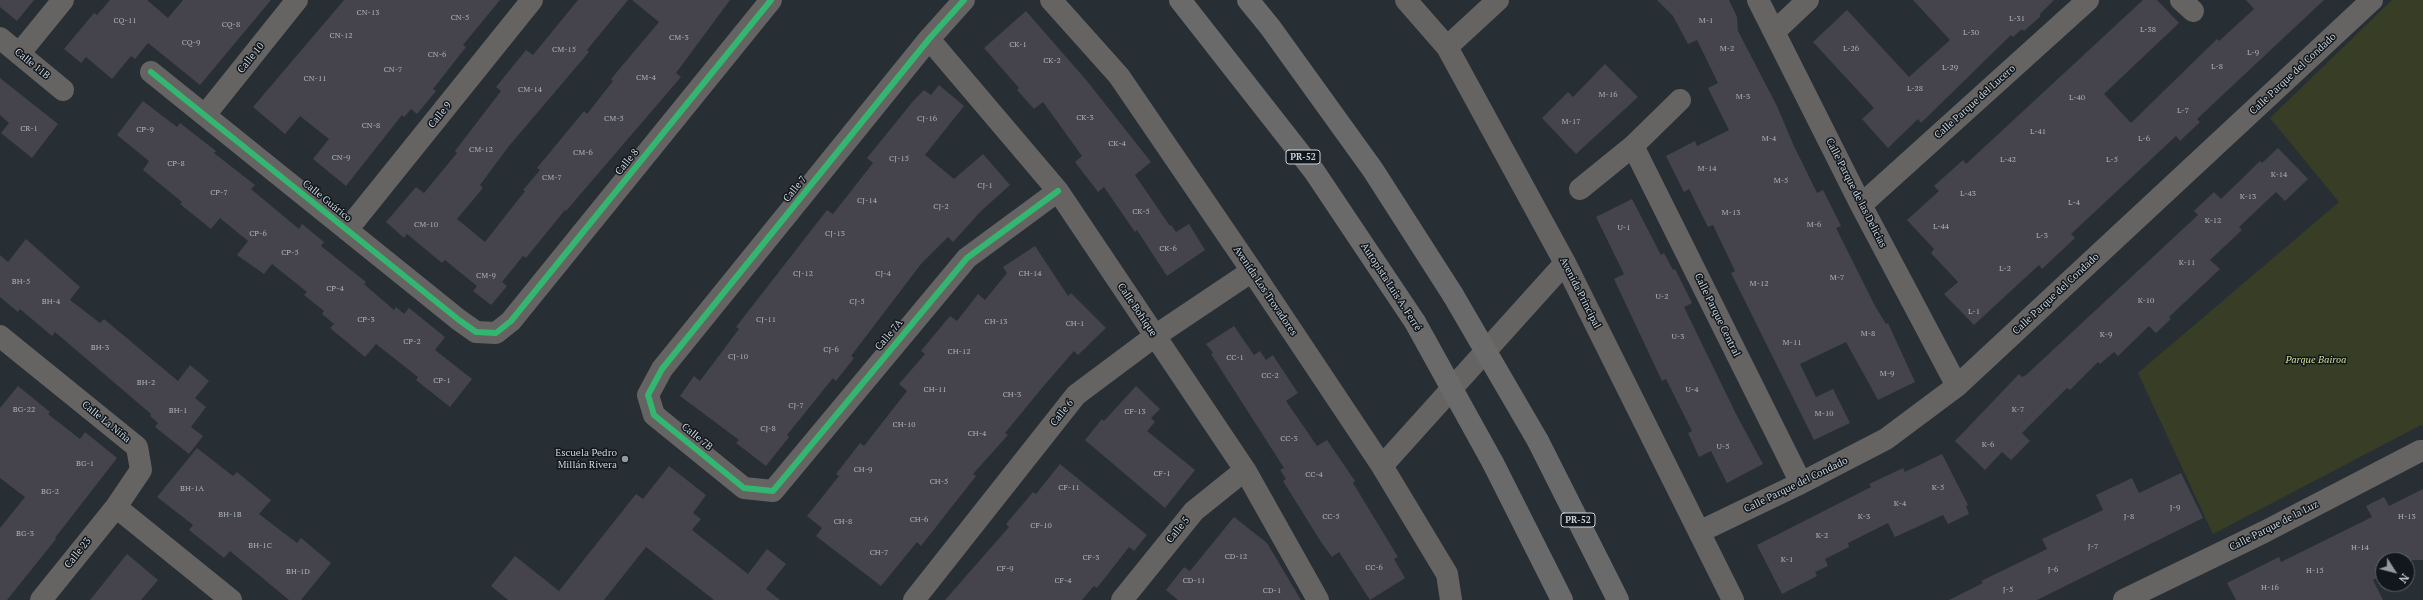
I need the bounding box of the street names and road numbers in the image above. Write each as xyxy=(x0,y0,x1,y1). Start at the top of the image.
street label: Calle Parque del Condado xyxy=(2247,31,2339,117)
street label: Calle 10 xyxy=(235,40,267,76)
street label: Calle 11B xyxy=(12,46,52,82)
street label: Calle Parque del Lucero xyxy=(1932,63,2018,141)
street label: Calle 9 xyxy=(426,99,454,131)
street label: Calle Parque de las Delicias xyxy=(1823,136,1889,250)
street label: Calle 8 xyxy=(613,146,641,178)
road number: PR-52 xyxy=(1286,150,1320,164)
street label: Calle 7 xyxy=(781,173,809,205)
street label: Calle Guárico xyxy=(300,178,354,224)
street label: Autopista Luis A. Ferré xyxy=(1358,241,1424,333)
street label: Avenida Los Trovadores xyxy=(1231,244,1299,338)
street label: Calle Parque del Condado xyxy=(2010,251,2102,337)
street label: Avenida Principal xyxy=(1557,255,1603,331)
street label: Calle Parque Central xyxy=(1692,271,1742,359)
street label: Calle Bohíque xyxy=(1115,281,1159,339)
street label: Calle 7A xyxy=(873,317,905,353)
street label: Calle 6 xyxy=(1048,397,1076,429)
street label: Calle La Niña xyxy=(79,399,133,445)
street label: Calle 7B xyxy=(679,421,715,453)
street label: Calle Parque del Condado xyxy=(1742,455,1850,515)
street label: Calle Parque de la Luz xyxy=(2228,498,2320,554)
road number: PR-52 xyxy=(1561,513,1595,527)
street label: Calle 5 xyxy=(1164,514,1192,546)
street label: Calle 23 xyxy=(62,535,94,571)

